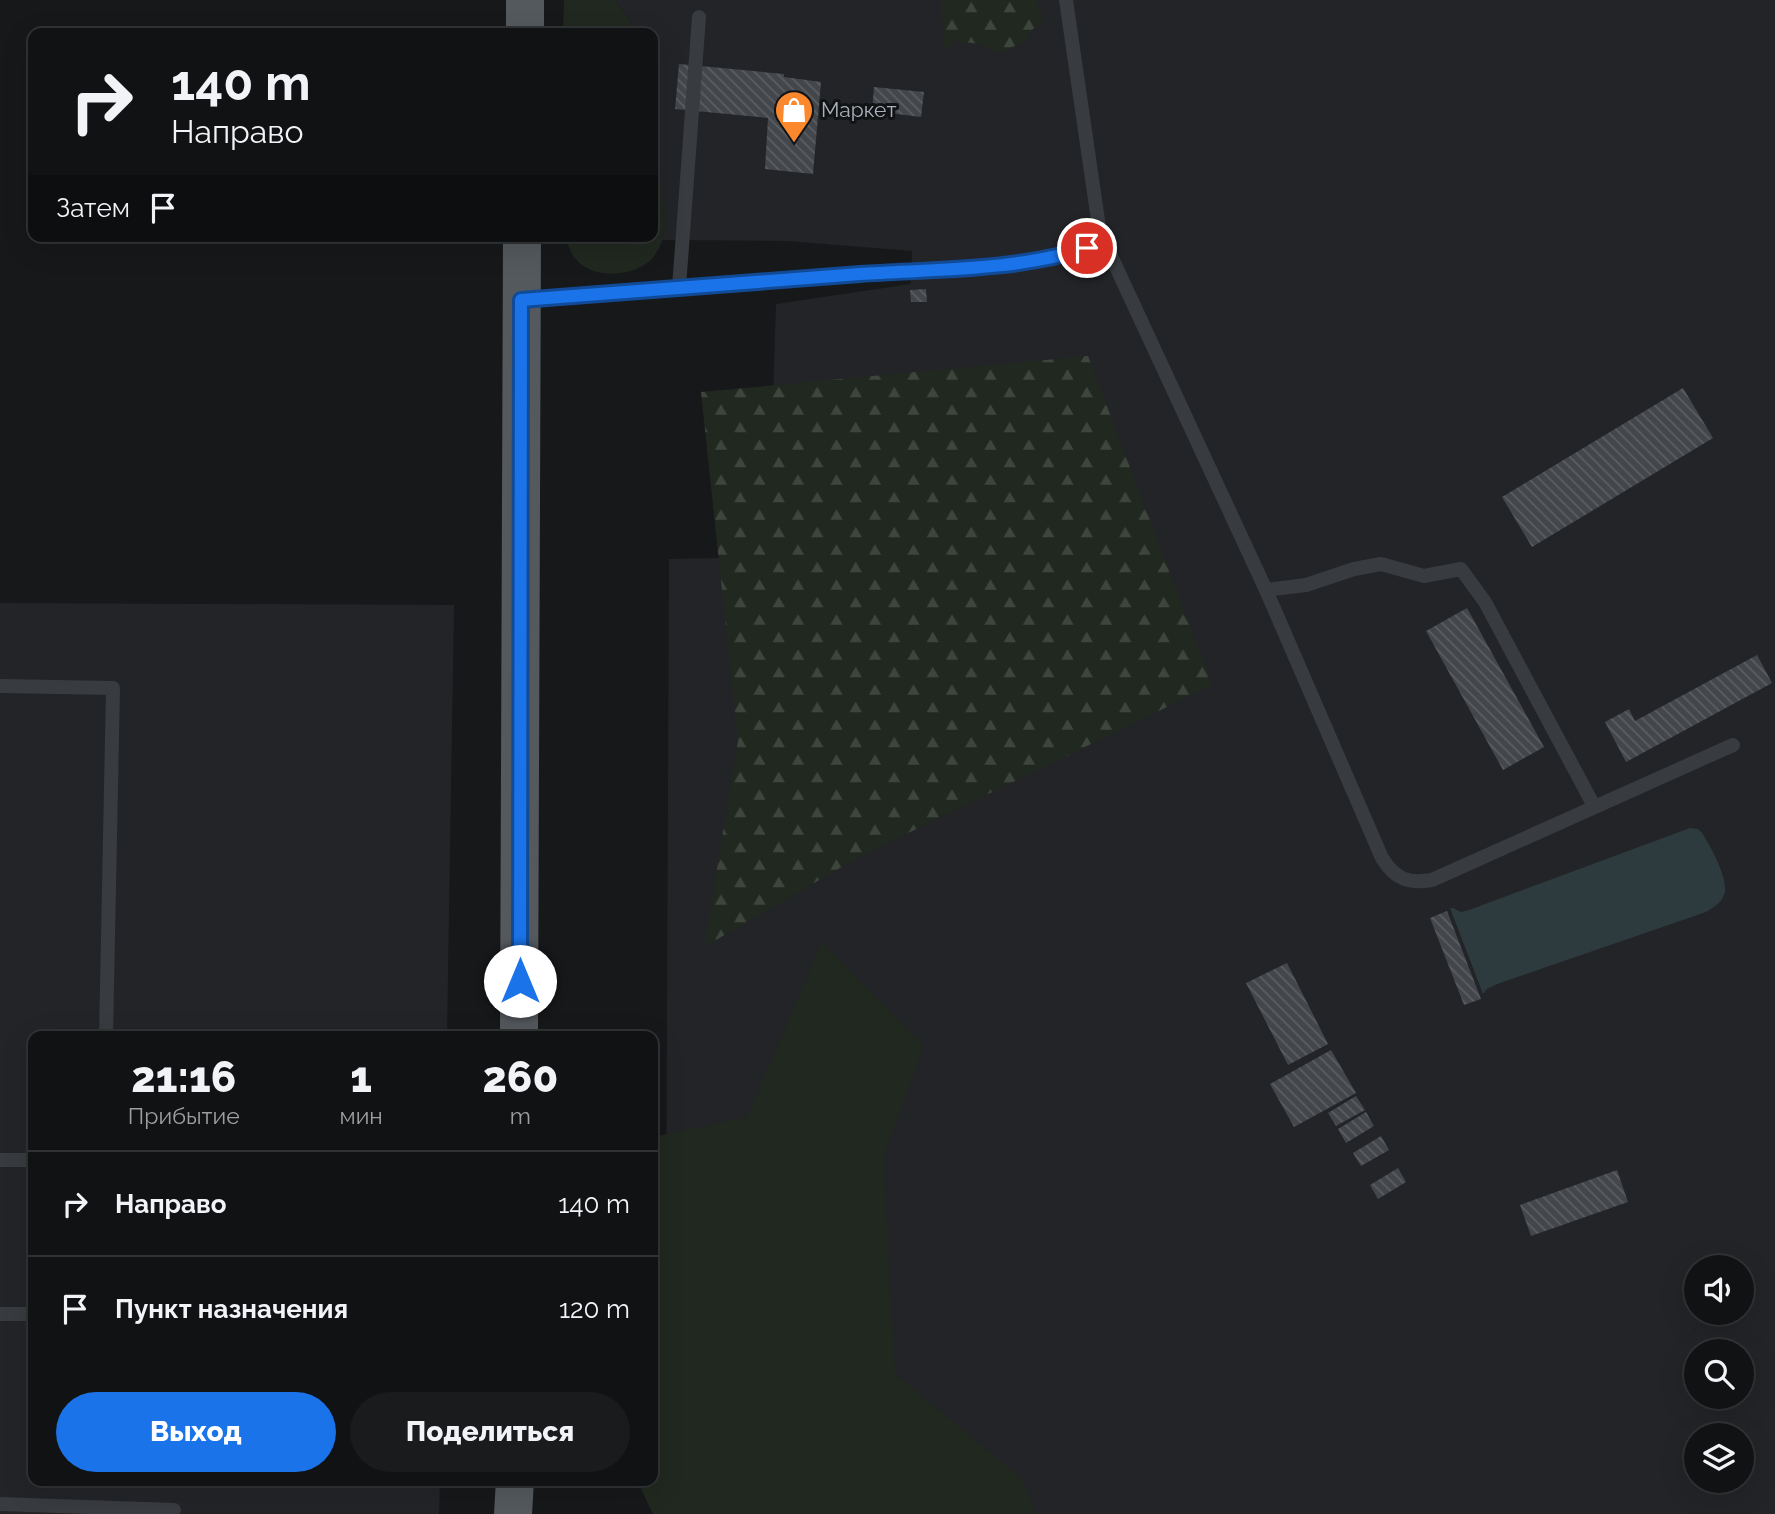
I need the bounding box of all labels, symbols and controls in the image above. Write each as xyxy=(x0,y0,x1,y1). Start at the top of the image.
text: 140 m xyxy=(171,54,311,111)
icon: right xyxy=(56,56,147,147)
shop icon: Маркет xyxy=(773,89,815,144)
place label: Маркет xyxy=(821,97,896,122)
text: Направо xyxy=(171,113,303,150)
icon: arrive xyxy=(144,189,182,227)
text: Затем xyxy=(56,193,130,223)
pin xyxy=(1057,218,1117,278)
icon: arrive xyxy=(1068,229,1106,267)
position arrow xyxy=(483,944,557,1018)
text: 21:16 xyxy=(131,1053,236,1102)
text: 1 xyxy=(350,1053,372,1102)
text: 260 xyxy=(483,1053,558,1102)
text: Прибытие xyxy=(128,1102,240,1129)
text: мин xyxy=(340,1102,383,1129)
text: m xyxy=(510,1102,531,1129)
icon: right xyxy=(56,1185,94,1223)
text: Направо xyxy=(115,1189,226,1219)
text: 140 m xyxy=(558,1189,630,1219)
map controls xyxy=(1684,1255,1754,1493)
button: sound xyxy=(1684,1255,1754,1325)
icon: arrive xyxy=(56,1290,94,1328)
text: Пункт назначения xyxy=(115,1294,348,1324)
text: 120 m xyxy=(559,1294,630,1324)
button: search xyxy=(1684,1339,1754,1409)
button: Выход xyxy=(56,1392,336,1472)
button: Поделиться xyxy=(350,1392,630,1472)
button: layers xyxy=(1684,1423,1754,1493)

